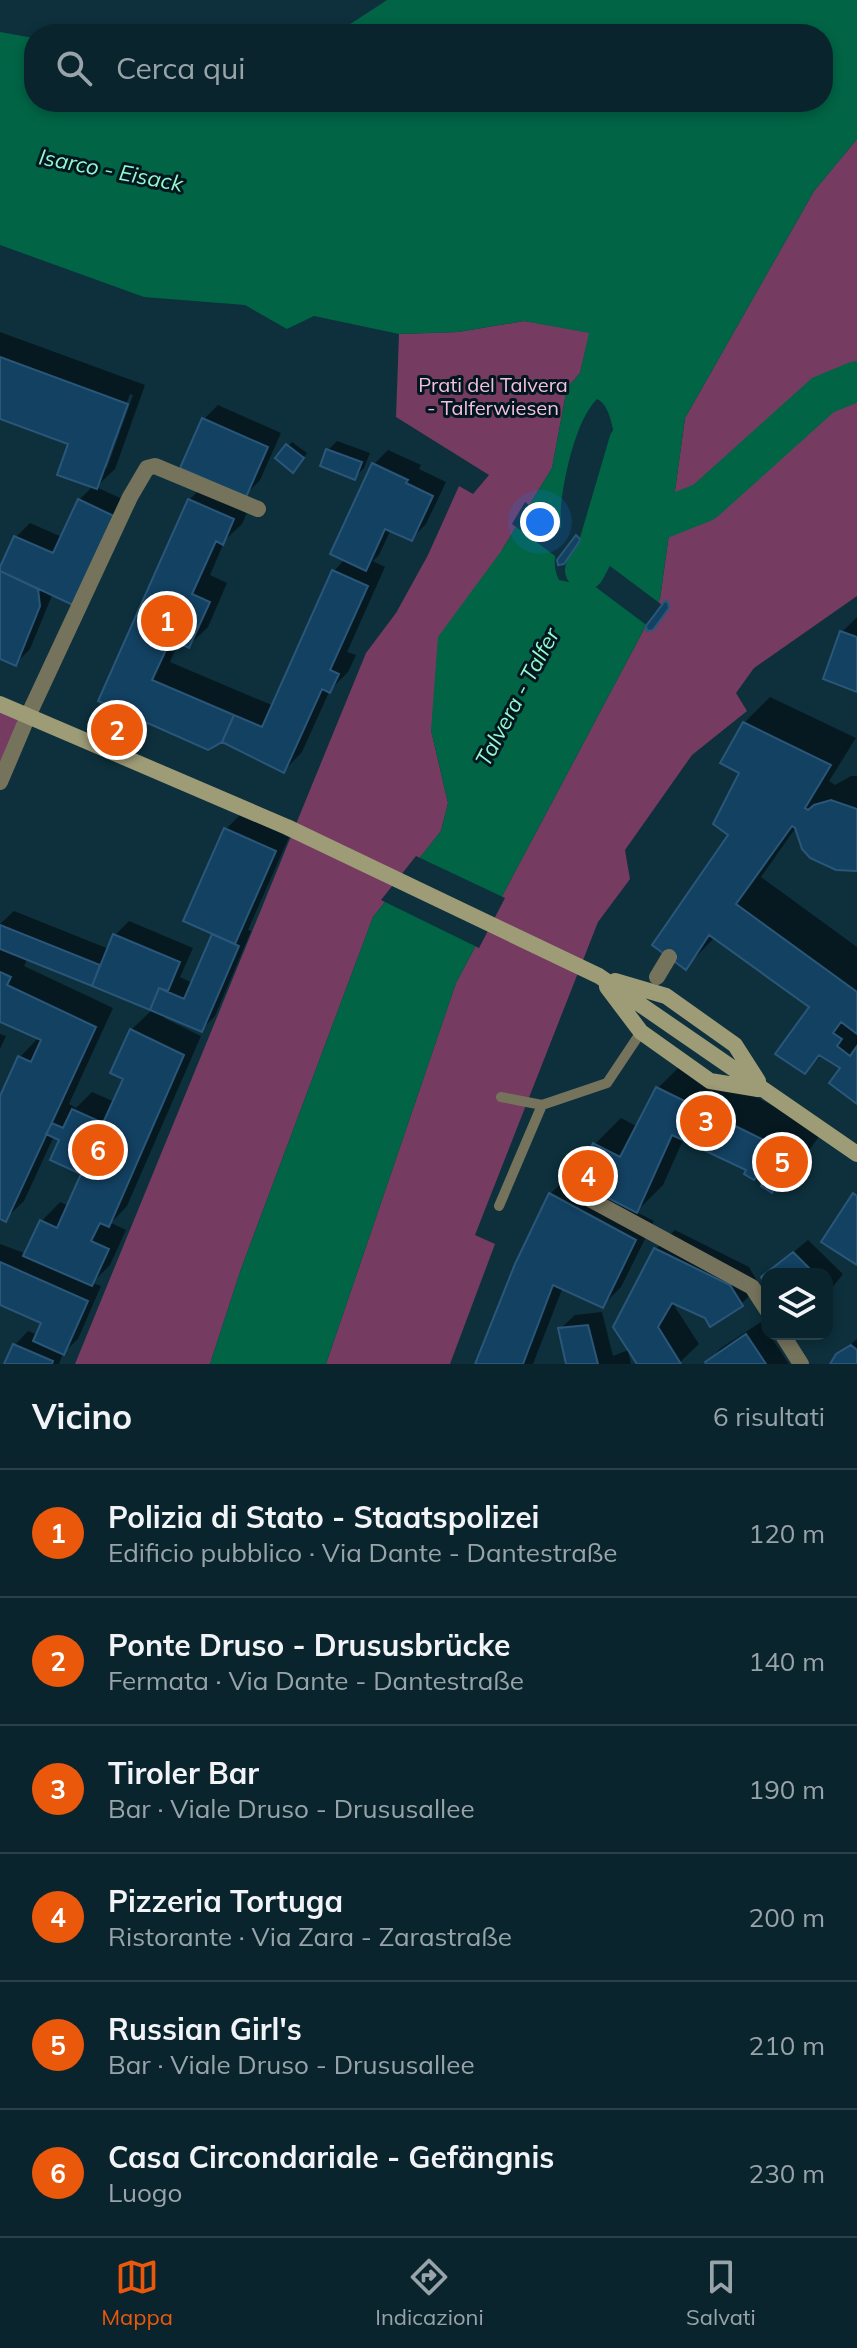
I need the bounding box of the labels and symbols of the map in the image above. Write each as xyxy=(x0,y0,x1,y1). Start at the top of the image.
water label: Isarco - Eisack xyxy=(37,142,186,198)
park label: Prati del Talvera - Talferwiesen xyxy=(418,372,568,420)
your location xyxy=(520,502,560,542)
pin: 1 xyxy=(141,591,193,651)
water label: Talvera - Talfer xyxy=(469,622,566,771)
pin: 2 xyxy=(91,700,143,760)
pin: 3 xyxy=(680,1091,732,1151)
pin: 6 xyxy=(72,1120,124,1180)
pin: 5 xyxy=(756,1132,808,1192)
pin: 4 xyxy=(562,1146,614,1206)

